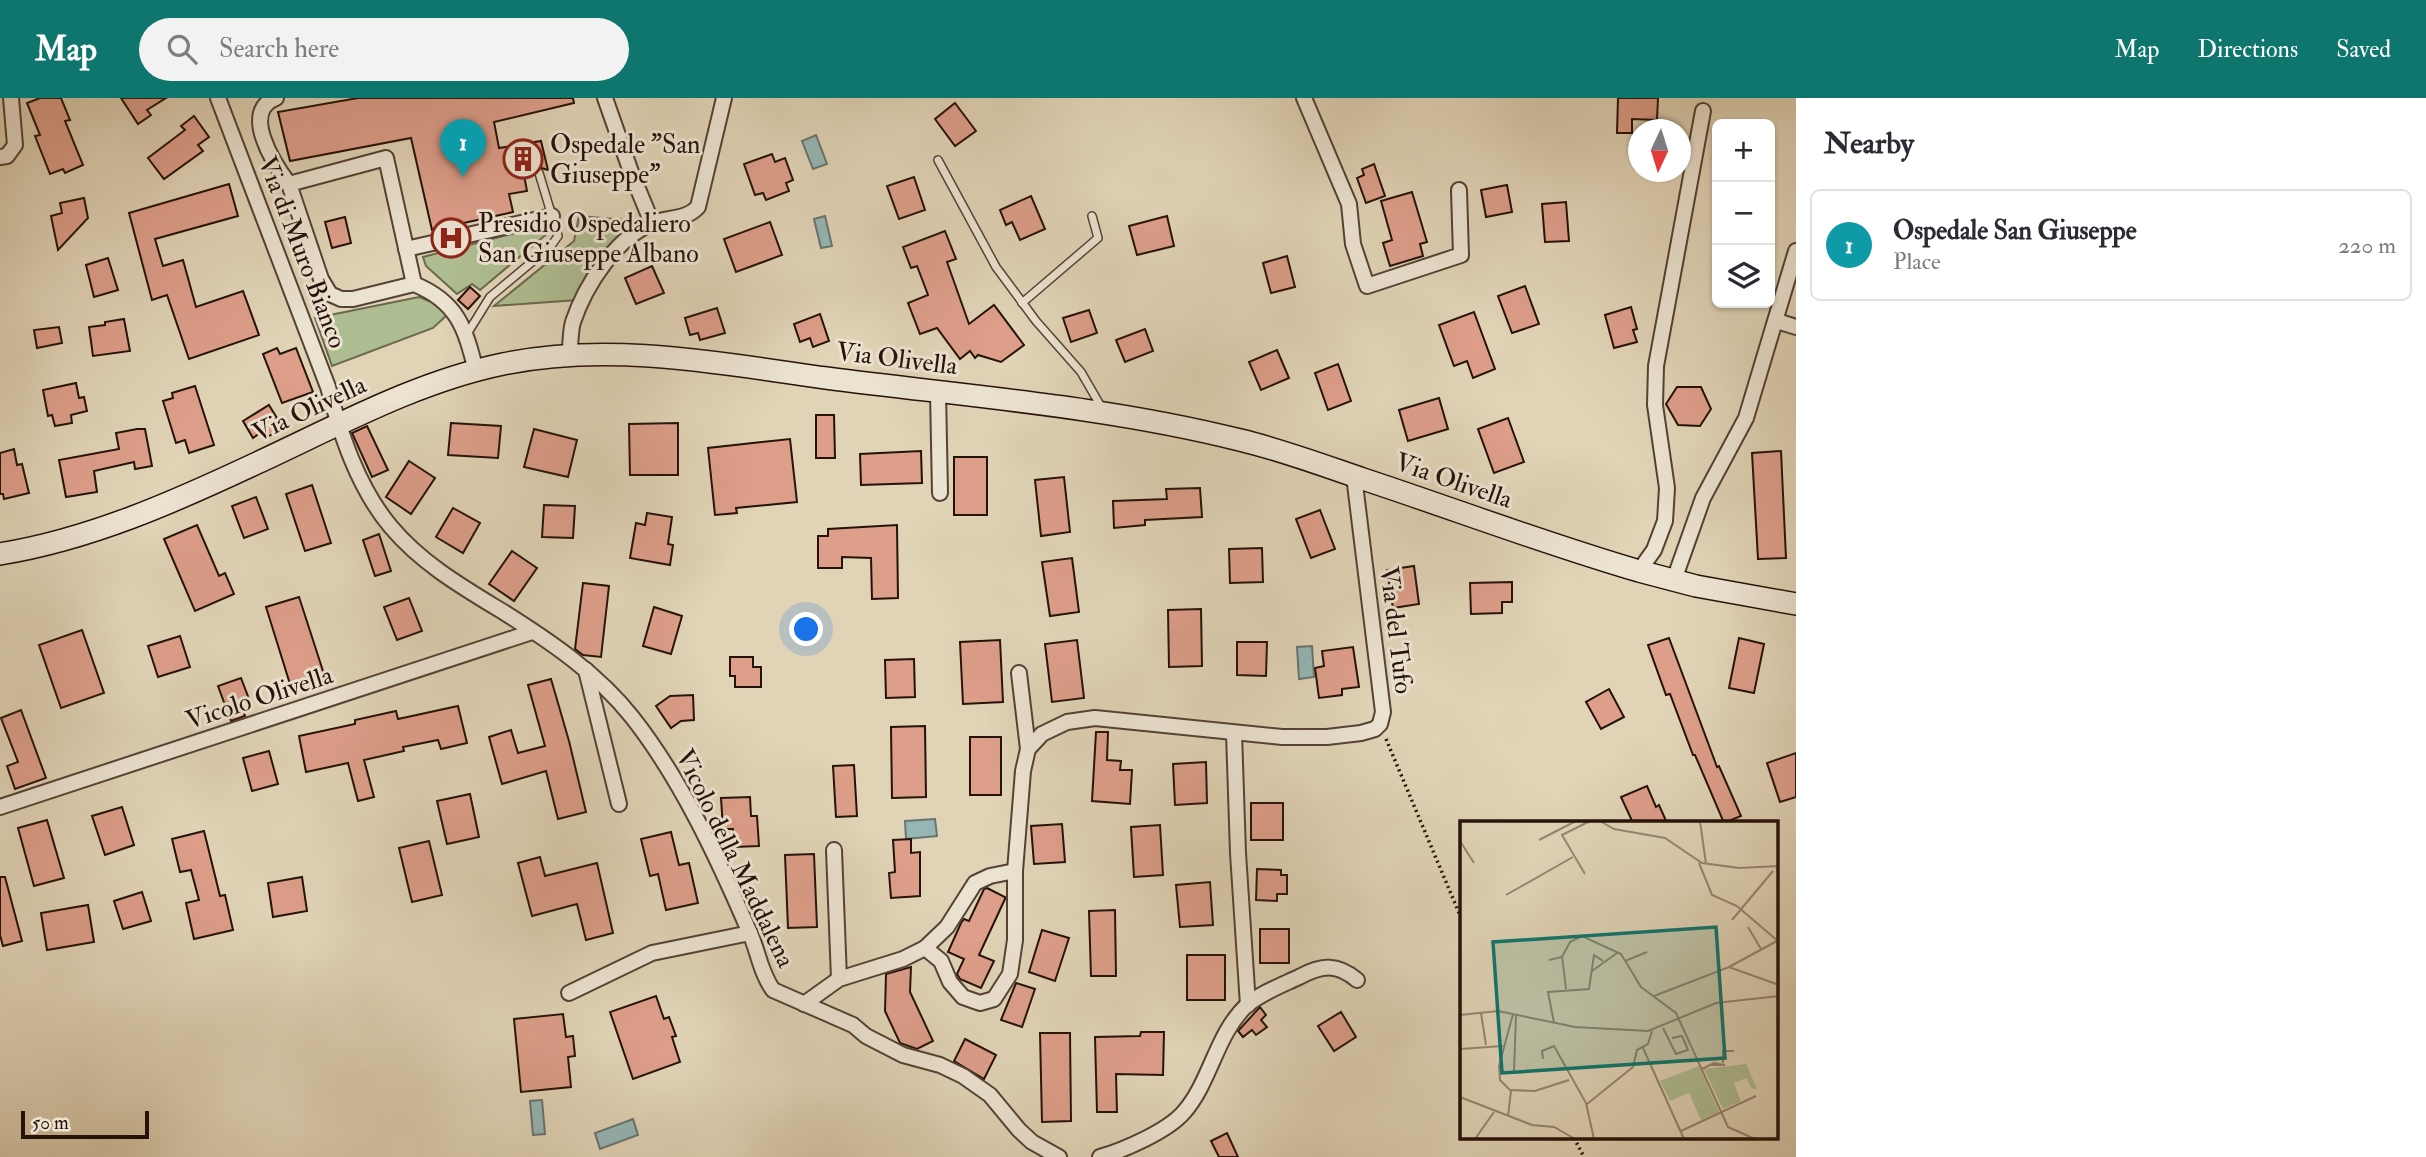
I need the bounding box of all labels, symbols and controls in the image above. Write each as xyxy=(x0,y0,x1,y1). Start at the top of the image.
search box xyxy=(139,18,629,81)
text: Map xyxy=(35,29,97,70)
icon: search xyxy=(163,30,201,68)
text: Search here xyxy=(219,33,339,65)
text: Map xyxy=(2114,34,2159,65)
text: Directions xyxy=(2197,34,2298,65)
text: Saved xyxy=(2336,34,2391,65)
pin: 1 xyxy=(440,119,486,177)
north arrow xyxy=(1628,119,1691,182)
map controls xyxy=(1712,119,1775,308)
button: + xyxy=(1712,119,1775,182)
text: Nearby xyxy=(1824,125,1914,162)
place label: Ospedale "San Giuseppe" xyxy=(550,129,700,192)
building icon: Ospedale "San Giuseppe" xyxy=(502,138,544,180)
street label: Via di Muro Bianco xyxy=(251,152,353,353)
button: − xyxy=(1712,182,1775,245)
place label: Presidio Ospedaliero San Giuseppe Albano xyxy=(478,208,699,271)
text: Ospedale San Giuseppe xyxy=(1893,215,2137,247)
hospital icon: Presidio Ospedaliero San Giuseppe Albano xyxy=(430,217,472,259)
text: 1 xyxy=(1845,231,1853,260)
text: 220 m xyxy=(2338,231,2396,260)
button: layers xyxy=(1712,245,1775,308)
text: Place xyxy=(1893,247,1941,276)
street label: Via Olivella xyxy=(835,336,960,382)
street label: Via Olivella xyxy=(247,369,372,449)
street label: Via Olivella xyxy=(1391,446,1517,516)
street label: Via del Tufo xyxy=(1372,565,1420,696)
your location xyxy=(789,612,823,646)
street label: Vicolo Olivella xyxy=(182,659,337,737)
street label: Vicolo della Maddalena xyxy=(668,744,802,973)
inset map xyxy=(1460,821,1778,1140)
scale bar xyxy=(21,1108,149,1140)
text: 50 m xyxy=(32,1111,69,1135)

